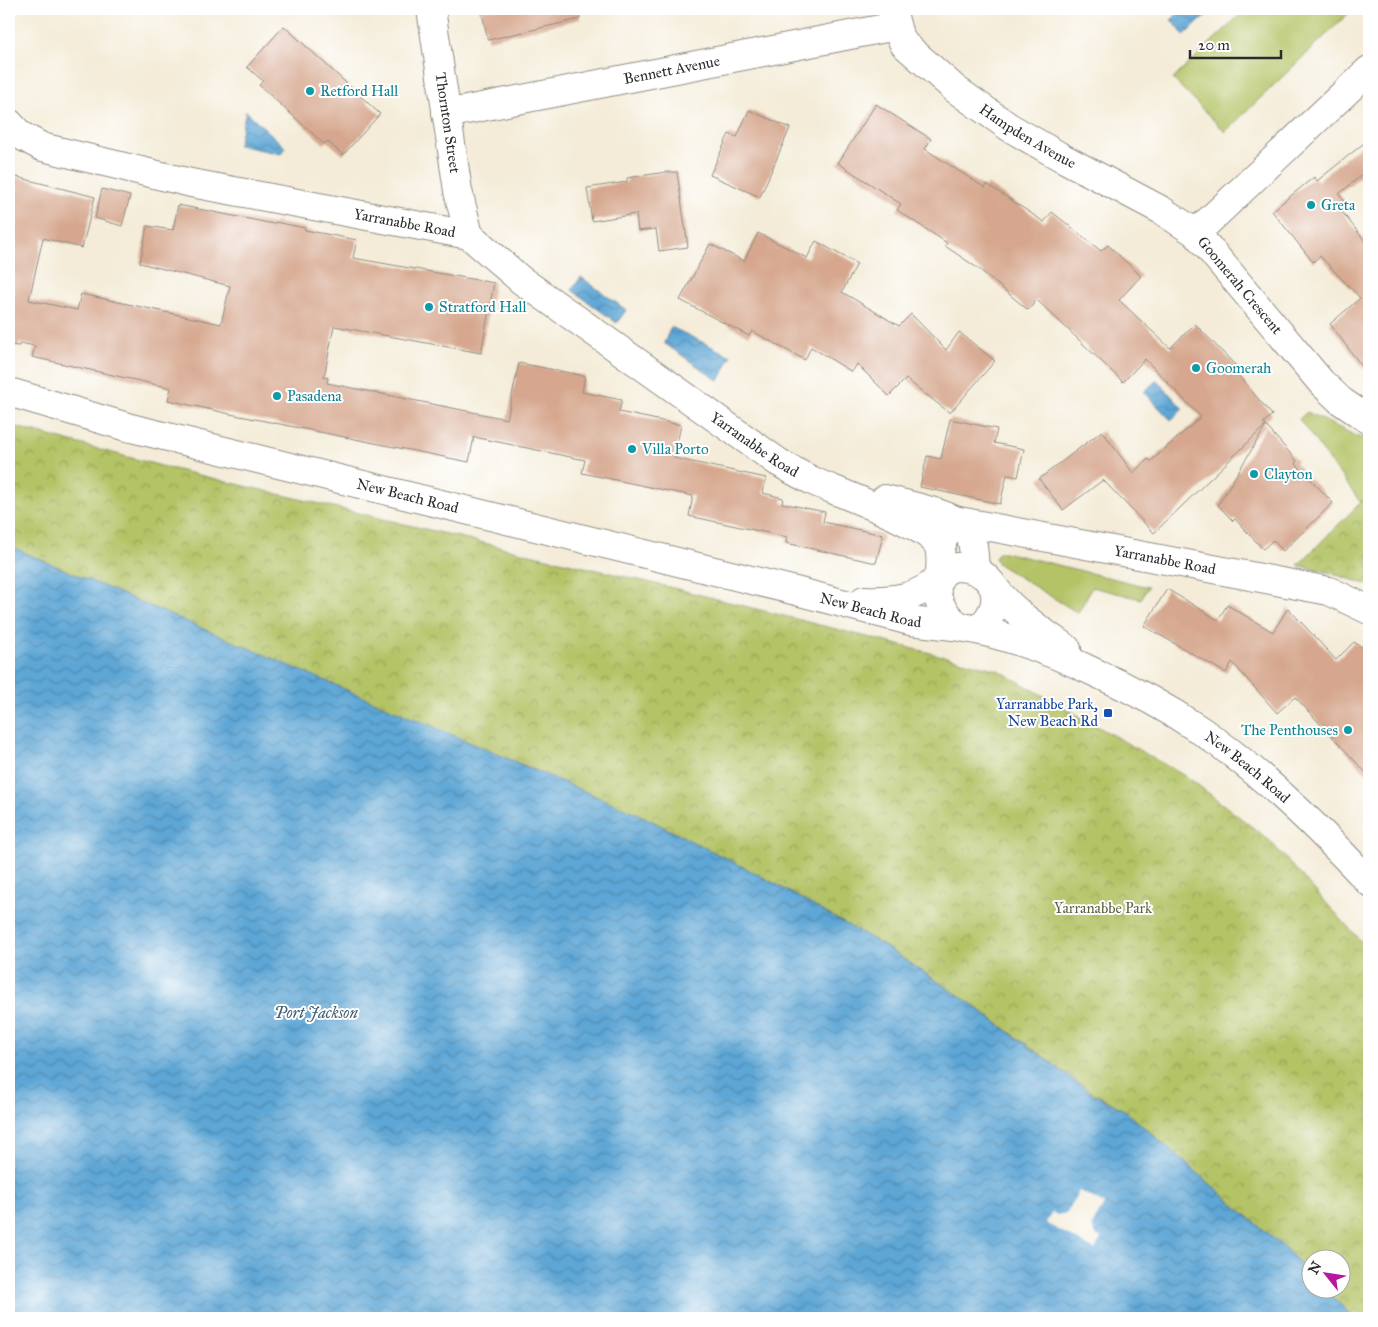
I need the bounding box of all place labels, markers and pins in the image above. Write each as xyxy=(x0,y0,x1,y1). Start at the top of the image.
place label: Retford Hall xyxy=(320,82,399,100)
marker: Retford Hall xyxy=(304,85,316,97)
place label: Greta xyxy=(1321,196,1356,214)
marker: Greta xyxy=(1305,199,1317,211)
place label: Stratford Hall xyxy=(439,298,527,316)
marker: Stratford Hall xyxy=(423,301,435,313)
place label: Goomerah xyxy=(1206,359,1272,377)
marker: Goomerah xyxy=(1190,362,1202,374)
place label: Pasadena xyxy=(287,387,342,405)
marker: Pasadena xyxy=(271,390,283,402)
place label: Villa Porto xyxy=(641,440,709,458)
marker: Villa Porto xyxy=(626,443,638,455)
place label: Clayton xyxy=(1264,465,1313,483)
marker: Clayton xyxy=(1248,468,1260,480)
place label: Yarranabbe Park, New Beach Rd xyxy=(996,695,1098,730)
marker: Yarranabbe Park, New Beach Rd xyxy=(1102,707,1114,719)
place label: The Penthouses xyxy=(1241,721,1338,739)
marker: The Penthouses xyxy=(1342,724,1354,736)

